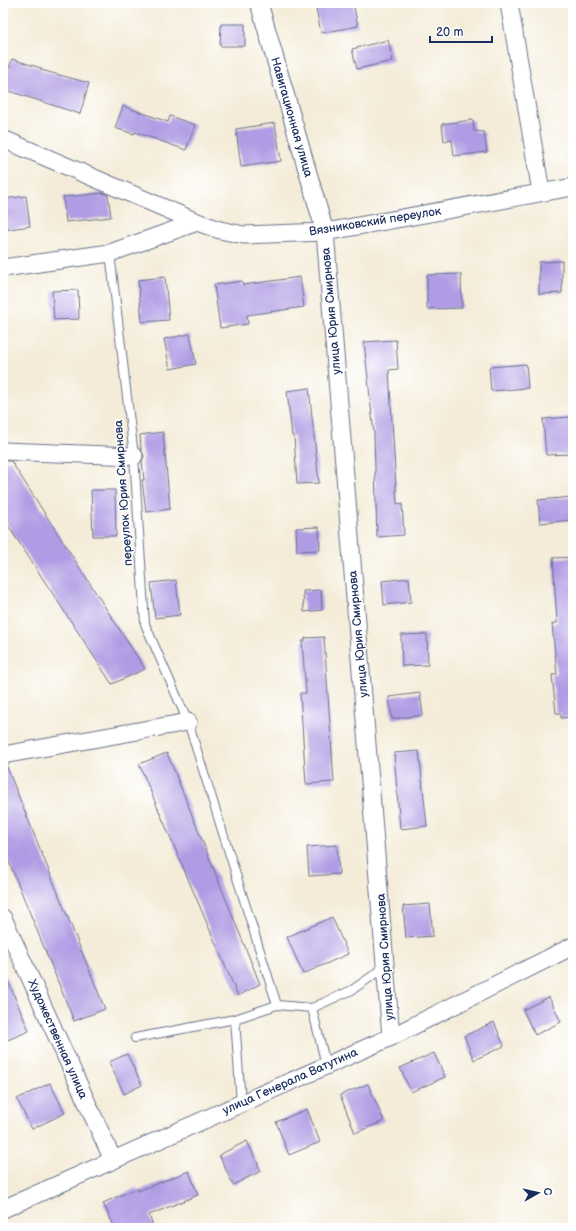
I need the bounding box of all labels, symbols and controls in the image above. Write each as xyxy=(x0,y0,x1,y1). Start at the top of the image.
scale bar xyxy=(430,18,492,44)
text: 20 m xyxy=(436,25,463,40)
street label: Навигационная улица xyxy=(267,55,316,179)
street label: Вязниковский переулок xyxy=(308,204,443,239)
street label: улица Юрия Смирнова xyxy=(318,247,345,375)
street label: переулок Юрия Смирнова xyxy=(111,419,136,567)
street label: улица Юрия Смирнова xyxy=(345,570,372,698)
street label: улица Юрия Смирнова xyxy=(374,893,397,1021)
street label: Художественная улица xyxy=(24,977,91,1101)
street label: улица Генерала Ватутина xyxy=(220,1045,360,1118)
north arrow xyxy=(518,1173,558,1213)
text: С xyxy=(540,1187,554,1197)

